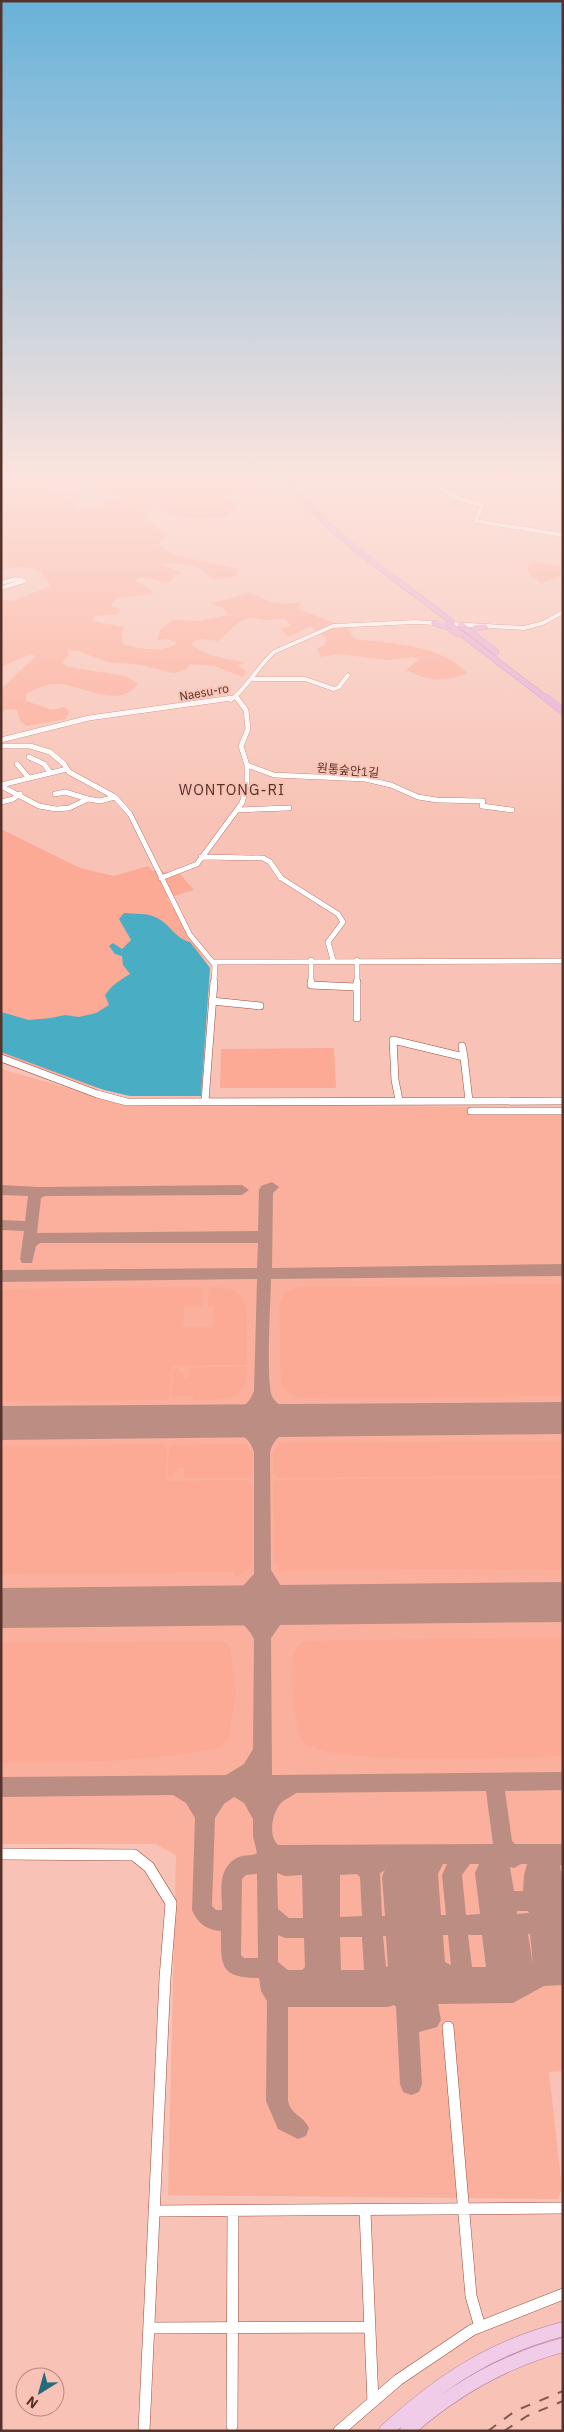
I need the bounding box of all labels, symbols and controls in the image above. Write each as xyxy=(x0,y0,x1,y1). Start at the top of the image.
street label: Naesu-ro xyxy=(178,680,230,704)
street label: 원통숲안1길 xyxy=(316,760,380,780)
district label: WONTONG-RI xyxy=(179,780,285,799)
north arrow xyxy=(15,2367,65,2417)
text: N xyxy=(23,2392,42,2413)

